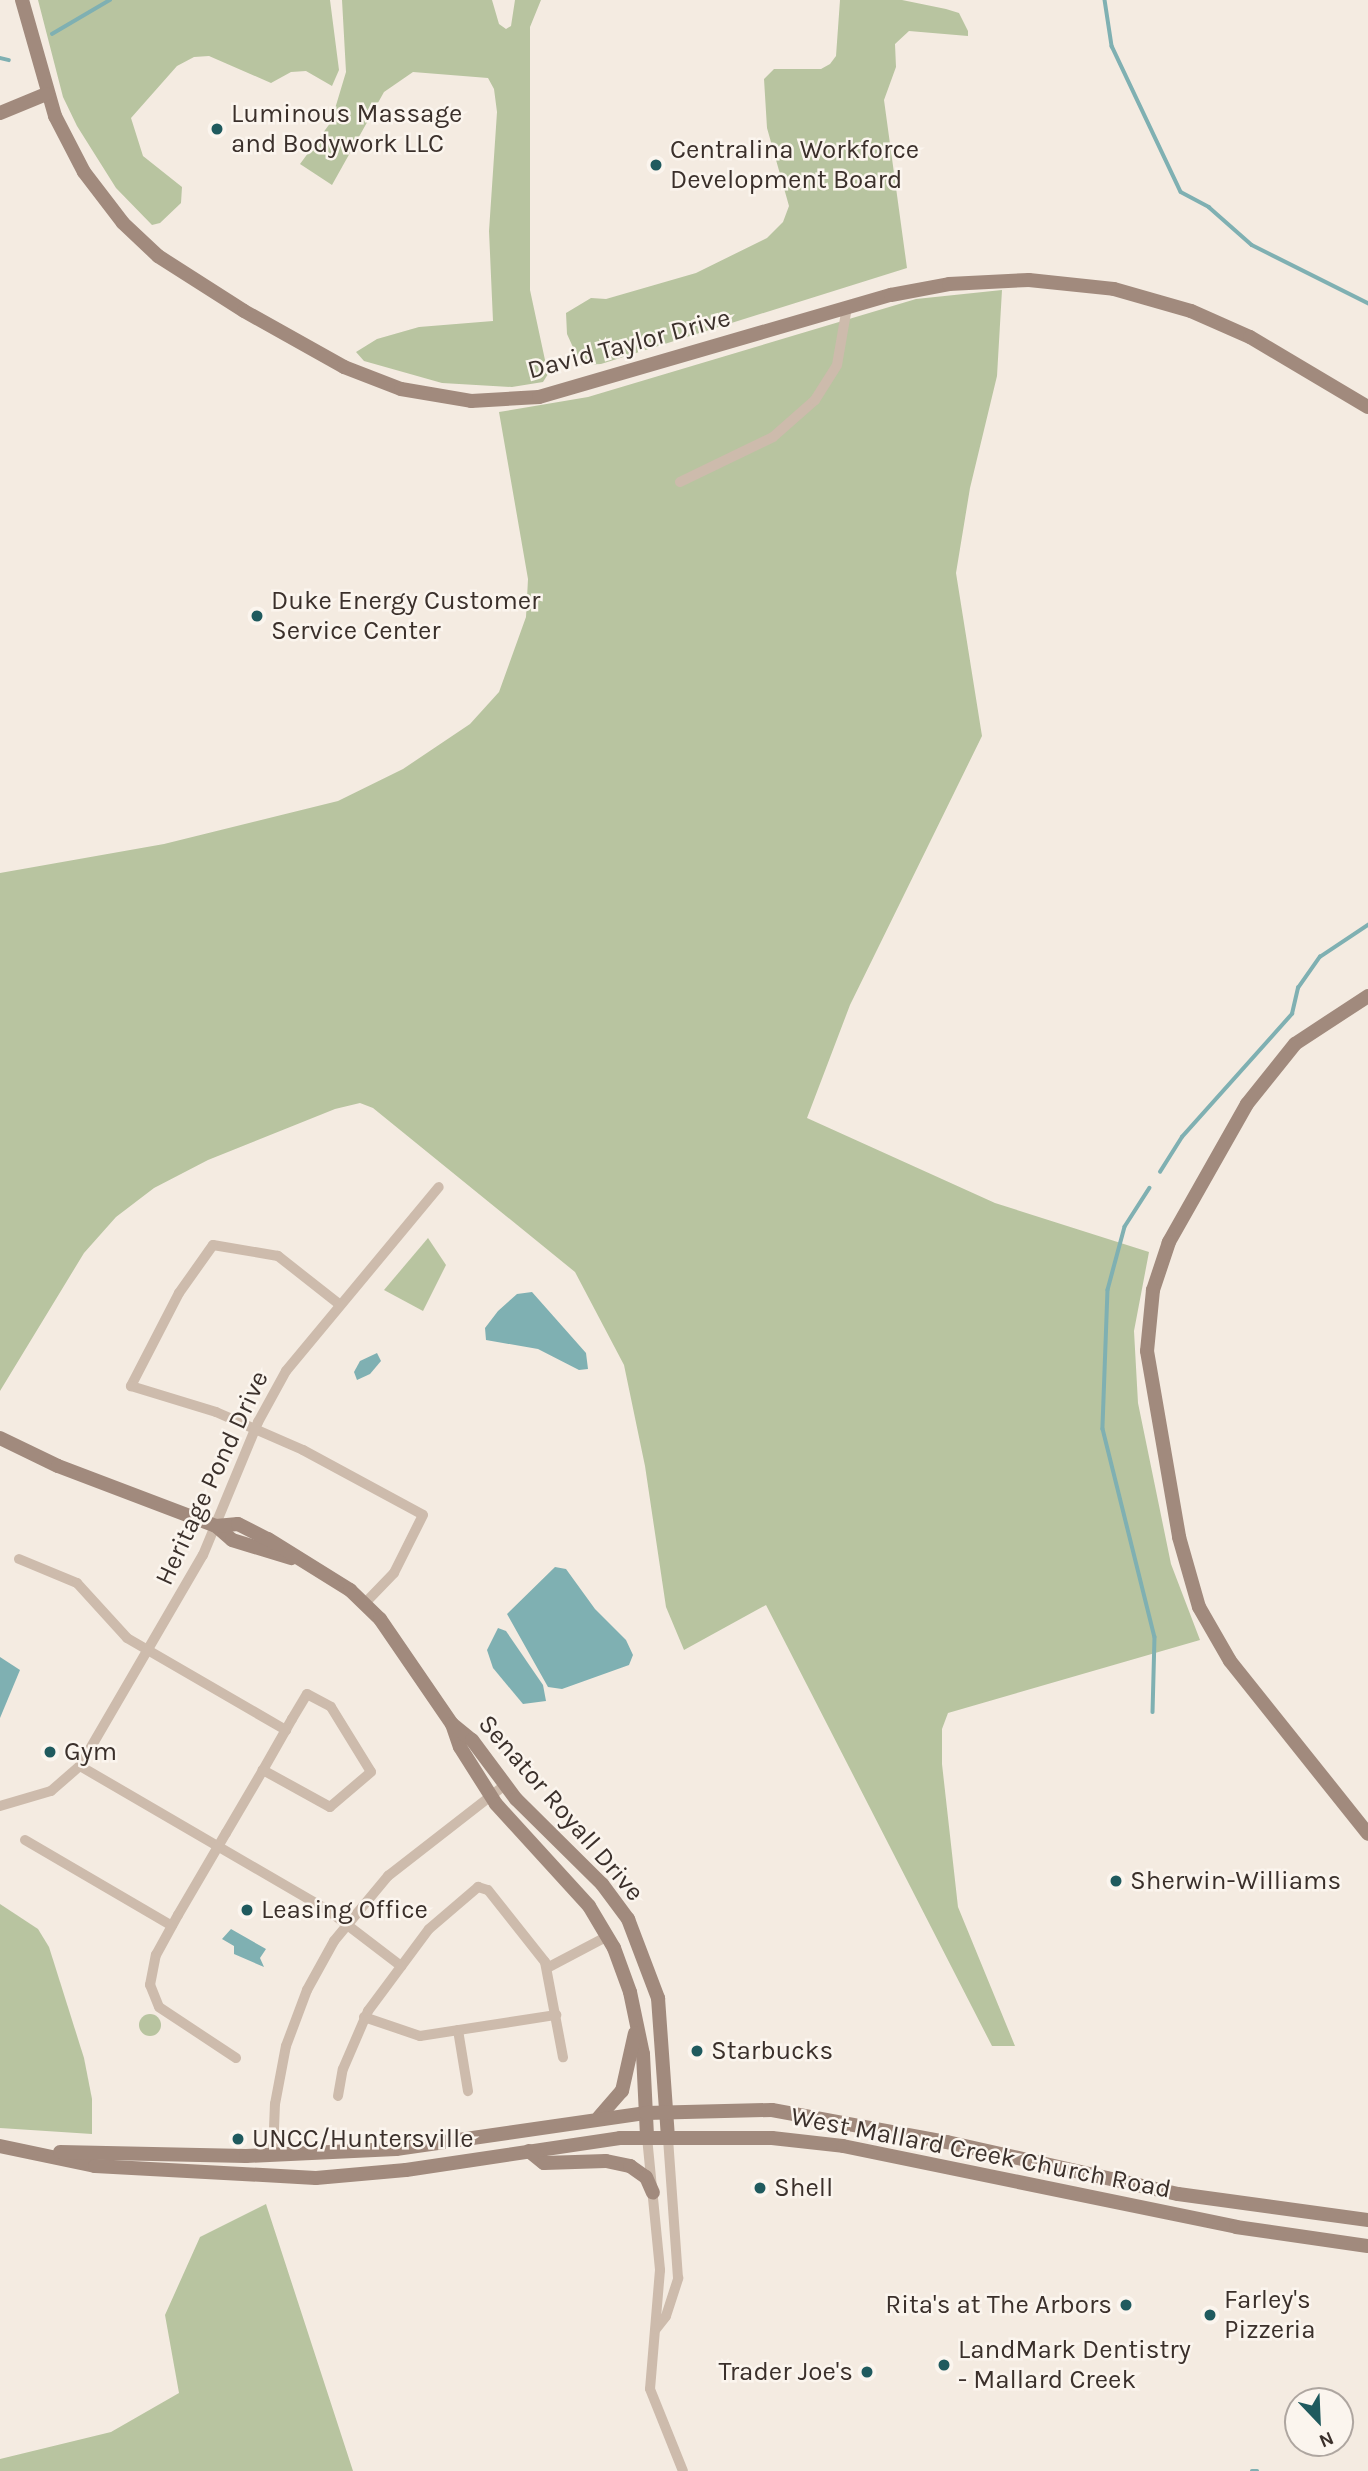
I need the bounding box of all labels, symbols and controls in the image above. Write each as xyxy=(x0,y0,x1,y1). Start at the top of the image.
place label: Luminous Massage and Bodywork LLC xyxy=(231,98,462,160)
marker: Luminous Massage and Bodywork LLC xyxy=(209,121,225,137)
place label: Centralina Workforce Development Board xyxy=(670,134,919,196)
marker: Centralina Workforce Development Board xyxy=(648,157,664,173)
street label: David Taylor Drive xyxy=(524,302,734,386)
place label: Duke Energy Customer Service Center xyxy=(271,585,540,646)
marker: Duke Energy Customer Service Center xyxy=(249,608,265,624)
street label: Heritage Pond Drive xyxy=(149,1366,275,1590)
street label: Senator Royall Drive xyxy=(472,1708,650,1908)
place label: Gym xyxy=(64,1736,117,1768)
marker: Gym xyxy=(42,1744,58,1760)
place label: Sherwin-Williams xyxy=(1130,1865,1341,1897)
marker: Sherwin-Williams xyxy=(1108,1873,1124,1889)
place label: Leasing Office xyxy=(261,1894,428,1926)
marker: Leasing Office xyxy=(239,1902,255,1918)
place label: Starbucks xyxy=(711,2035,833,2067)
marker: Starbucks xyxy=(689,2043,705,2059)
street label: West Mallard Creek Church Road xyxy=(788,2101,1174,2205)
place label: UNCC/Huntersville xyxy=(252,2123,474,2155)
marker: UNCC/Huntersville xyxy=(230,2131,246,2147)
place label: Shell xyxy=(774,2172,833,2204)
marker: Shell xyxy=(752,2180,768,2196)
place label: Farley's Pizzeria xyxy=(1224,2284,1316,2346)
place label: Rita's at The Arbors xyxy=(885,2289,1112,2321)
marker: Rita's at The Arbors xyxy=(1118,2297,1134,2313)
marker: Farley's Pizzeria xyxy=(1202,2307,1218,2323)
place label: LandMark Dentistry - Mallard Creek xyxy=(958,2334,1191,2396)
place label: Trader Joe's xyxy=(719,2356,853,2388)
marker: LandMark Dentistry - Mallard Creek xyxy=(936,2357,952,2373)
marker: Trader Joe's xyxy=(859,2364,875,2380)
north arrow xyxy=(1284,2387,1354,2457)
text: N xyxy=(1316,2427,1337,2452)

